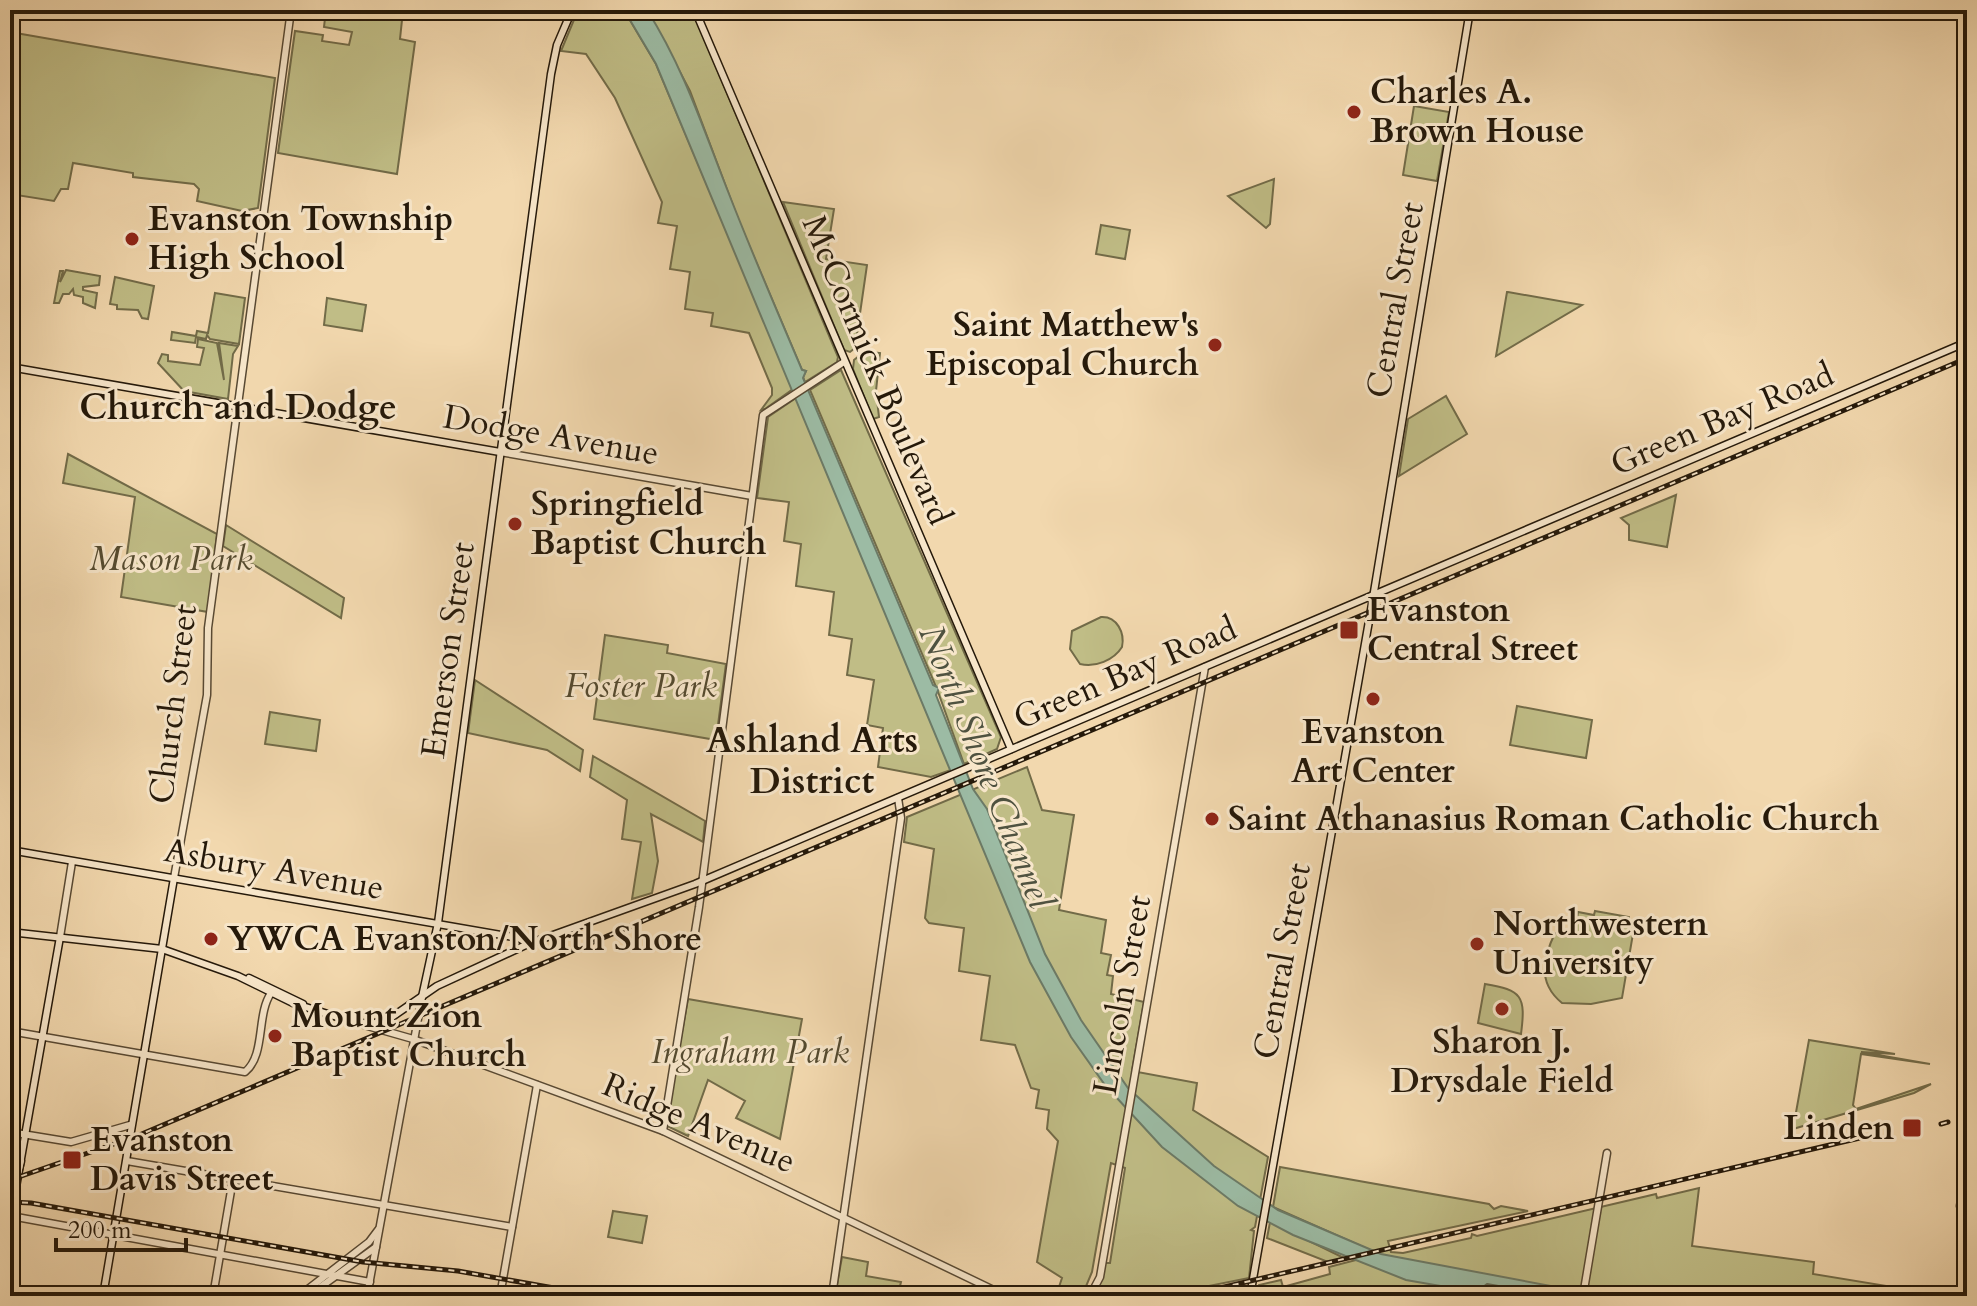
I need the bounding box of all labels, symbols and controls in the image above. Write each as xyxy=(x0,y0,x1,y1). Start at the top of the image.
place label: Charles A. Brown House xyxy=(1370,69,1585,154)
marker: Charles A. Brown House xyxy=(1345,103,1363,121)
place label: Evanston Township High School xyxy=(148,196,453,281)
street label: Central Street xyxy=(1355,198,1435,402)
street label: McCormick Boulevard xyxy=(791,208,963,532)
marker: Evanston Township High School xyxy=(123,230,141,248)
place label: Saint Matthew's Episcopal Church xyxy=(926,302,1199,387)
marker: Saint Matthew's Episcopal Church xyxy=(1206,336,1224,354)
street label: Green Bay Road xyxy=(1603,351,1841,487)
district label: Church and Dodge xyxy=(79,383,397,432)
street label: Dodge Avenue xyxy=(440,393,662,477)
place label: Springfield Baptist Church xyxy=(531,481,767,566)
marker: Springfield Baptist Church xyxy=(506,515,524,533)
park label: Mason Park xyxy=(89,536,253,582)
street label: Emerson Street xyxy=(410,539,486,761)
place label: Evanston Central Street xyxy=(1367,587,1578,672)
street label: Church Street xyxy=(138,601,208,806)
street label: Green Bay Road xyxy=(1006,605,1244,741)
water label: North Shore Channel xyxy=(907,618,1066,917)
marker: Evanston Central Street xyxy=(1338,619,1360,641)
park label: Foster Park xyxy=(565,663,717,709)
marker: Evanston Art Center xyxy=(1364,690,1382,708)
place label: Evanston Art Center xyxy=(1291,709,1455,794)
district label: Ashland Arts District xyxy=(706,716,918,806)
place label: Saint Athanasius Roman Catholic Church xyxy=(1228,796,1880,842)
marker: Saint Athanasius Roman Catholic Church xyxy=(1203,810,1221,828)
street label: Asbury Avenue xyxy=(161,827,387,911)
street label: Central Street xyxy=(1242,859,1322,1063)
street label: Lincoln Street xyxy=(1082,891,1162,1099)
place label: Northwestern University xyxy=(1493,901,1708,986)
place label: YWCA Evanston/North Shore xyxy=(227,916,702,962)
marker: YWCA Evanston/North Shore xyxy=(202,930,220,948)
marker: Northwestern University xyxy=(1468,935,1486,953)
place label: Mount Zion Baptist Church xyxy=(291,993,527,1078)
marker: Sharon J. Drysdale Field xyxy=(1493,1000,1511,1018)
place label: Sharon J. Drysdale Field xyxy=(1390,1019,1614,1104)
marker: Mount Zion Baptist Church xyxy=(266,1027,284,1045)
park label: Ingraham Park xyxy=(651,1029,849,1075)
street label: Ridge Avenue xyxy=(596,1062,802,1184)
place label: Linden xyxy=(1784,1105,1894,1151)
place label: Evanston Davis Street xyxy=(90,1117,274,1202)
marker: Linden xyxy=(1901,1117,1923,1139)
marker: Evanston Davis Street xyxy=(61,1149,83,1171)
scale bar xyxy=(56,1202,186,1252)
text: 200 m xyxy=(68,1214,132,1247)

